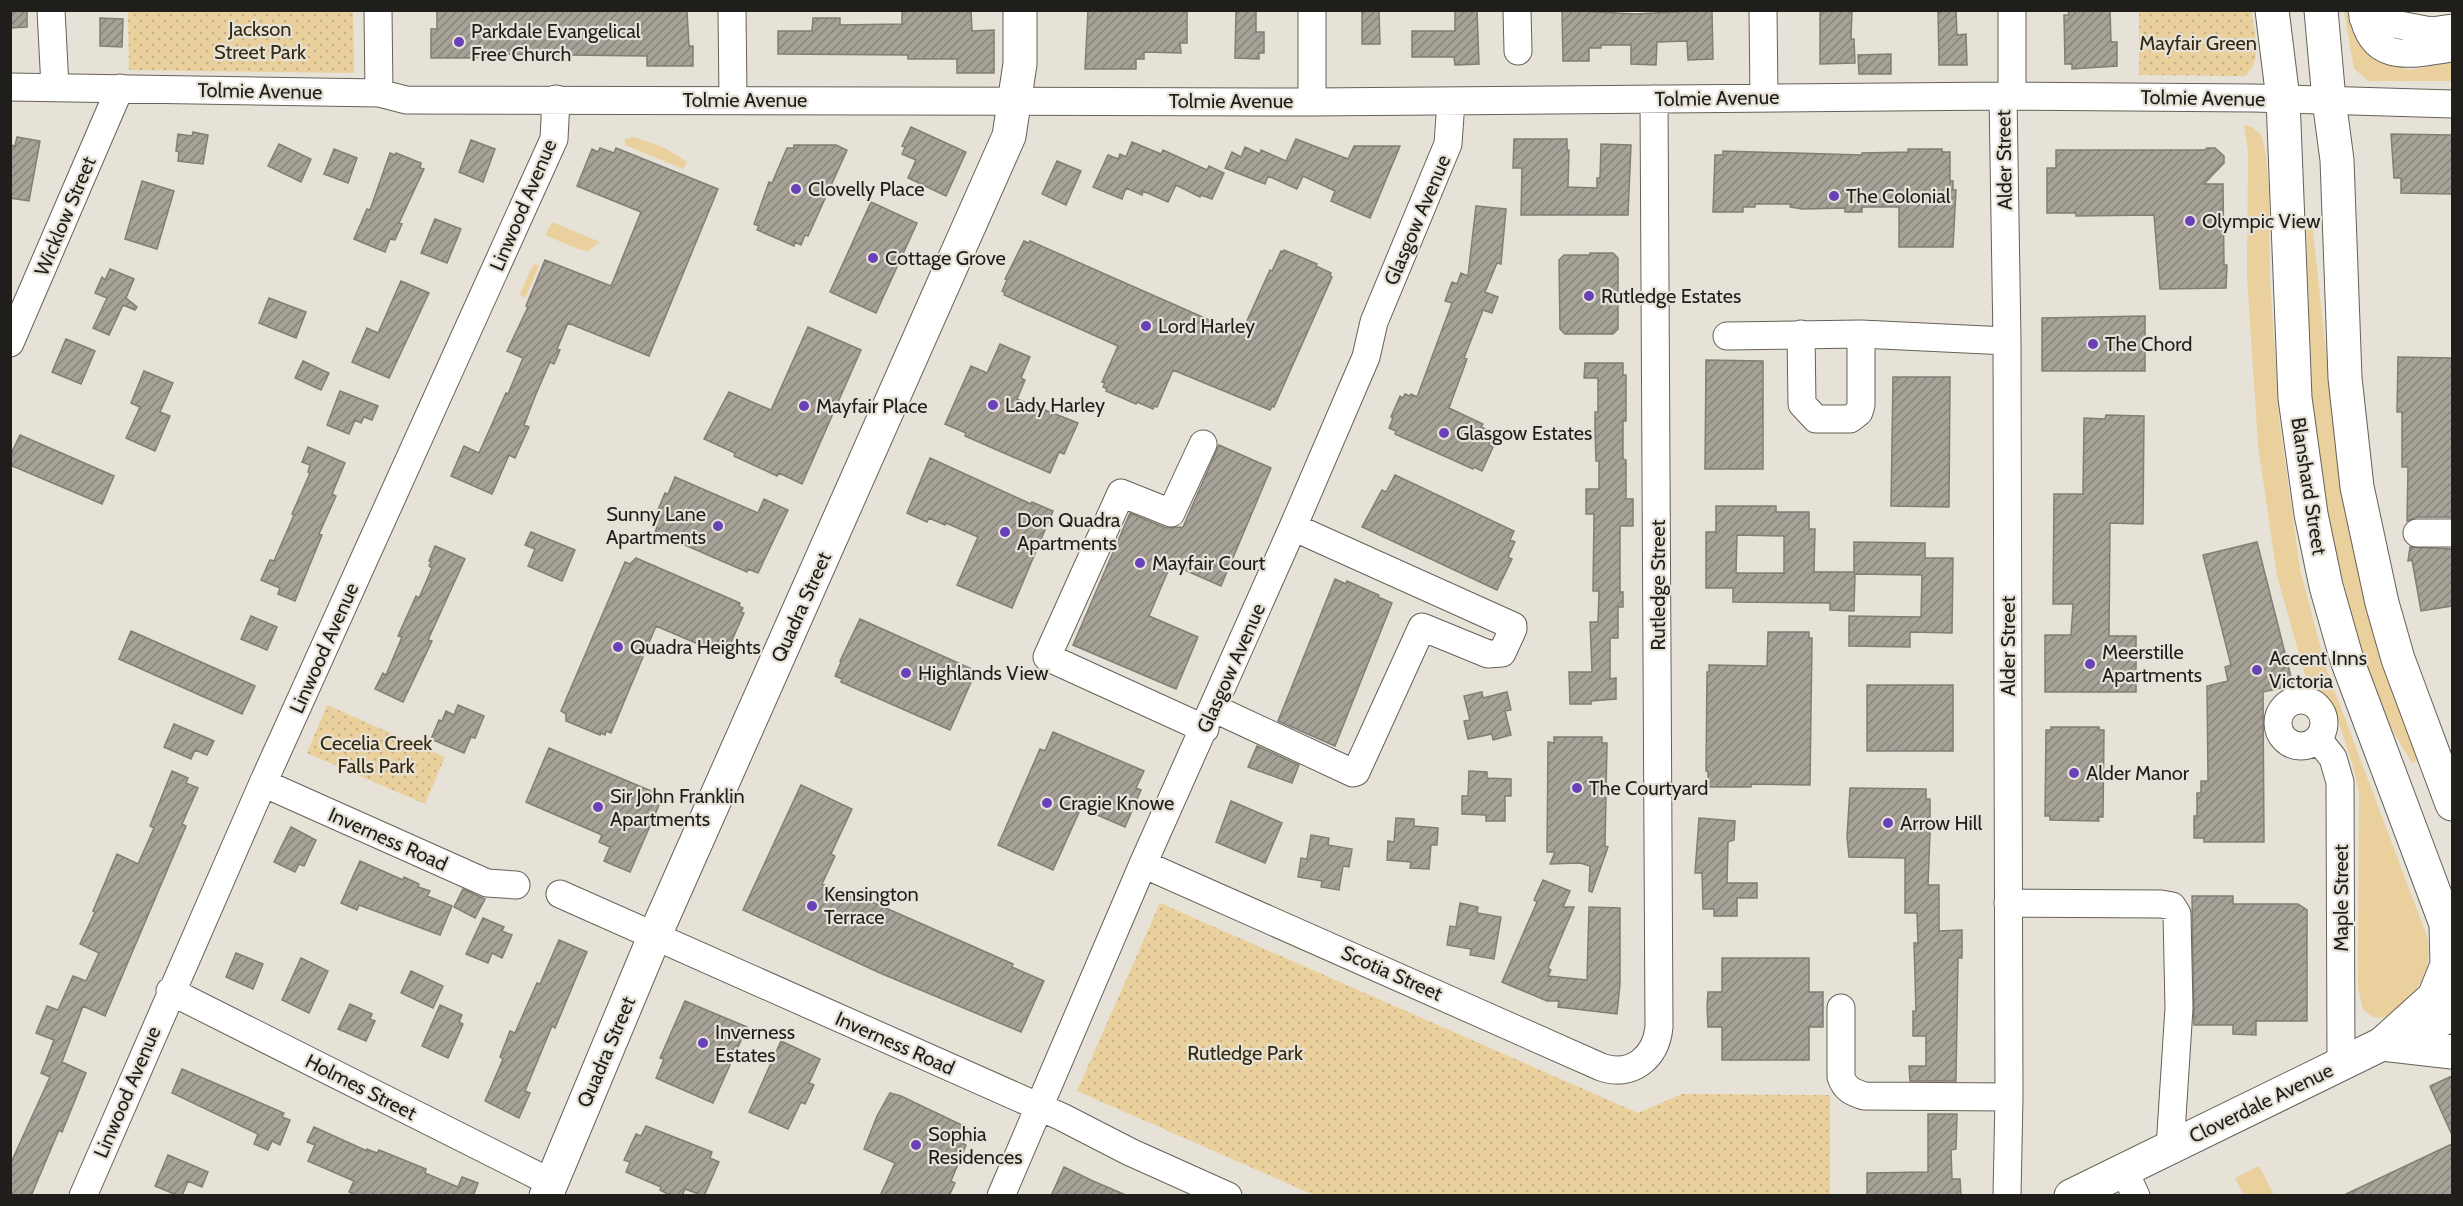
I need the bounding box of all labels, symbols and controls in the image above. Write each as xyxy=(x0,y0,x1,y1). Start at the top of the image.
park label: Jackson Street Park xyxy=(214,17,306,64)
place label: Parkdale Evangelical Free Church xyxy=(471,19,641,66)
park label: Mayfair Green xyxy=(2139,31,2257,55)
marker: Parkdale Evangelical Free Church xyxy=(452,35,466,49)
street label: Tolmie Avenue xyxy=(197,78,323,104)
street label: Tolmie Avenue xyxy=(1654,85,1780,111)
street label: Tolmie Avenue xyxy=(2140,85,2266,111)
street label: Tolmie Avenue xyxy=(683,88,807,112)
street label: Tolmie Avenue xyxy=(1169,89,1293,113)
street label: Alder Street xyxy=(1991,109,2017,210)
street label: Linwood Avenue xyxy=(484,136,562,274)
street label: Glasgow Avenue xyxy=(1379,151,1455,289)
street label: Wicklow Street xyxy=(29,153,101,279)
place label: Clovelly Place xyxy=(808,177,924,201)
marker: Clovelly Place xyxy=(789,182,803,196)
place label: The Colonial xyxy=(1846,184,1951,208)
marker: The Colonial xyxy=(1827,189,1841,203)
place label: Olympic View xyxy=(2202,209,2321,233)
marker: Olympic View xyxy=(2183,214,2197,228)
place label: Cottage Grove xyxy=(885,246,1006,270)
marker: Cottage Grove xyxy=(866,251,880,265)
place label: Rutledge Estates xyxy=(1601,284,1741,308)
marker: Rutledge Estates xyxy=(1582,289,1596,303)
place label: Lord Harley xyxy=(1158,314,1255,338)
marker: Lord Harley xyxy=(1139,319,1153,333)
place label: The Chord xyxy=(2105,332,2192,356)
marker: The Chord xyxy=(2086,337,2100,351)
place label: Lady Harley xyxy=(1005,393,1105,417)
place label: Mayfair Place xyxy=(816,394,927,418)
marker: Lady Harley xyxy=(986,398,1000,412)
marker: Mayfair Place xyxy=(797,399,811,413)
street label: Blanshard Street xyxy=(2286,415,2332,557)
place label: Glasgow Estates xyxy=(1456,421,1592,445)
marker: Glasgow Estates xyxy=(1437,426,1451,440)
place label: Sunny Lane Apartments xyxy=(606,502,706,549)
place label: Don Quadra Apartments xyxy=(1017,508,1121,555)
marker: Sunny Lane Apartments xyxy=(711,519,725,533)
street label: Rutledge Street xyxy=(1646,519,1670,651)
marker: Don Quadra Apartments xyxy=(998,525,1012,539)
street label: Quadra Street xyxy=(766,548,836,666)
place label: Mayfair Court xyxy=(1152,551,1265,575)
marker: Mayfair Court xyxy=(1133,556,1147,570)
street label: Linwood Avenue xyxy=(284,579,364,717)
street label: Alder Street xyxy=(1996,596,2020,696)
street label: Glasgow Avenue xyxy=(1192,600,1270,736)
place label: Quadra Heights xyxy=(630,635,761,659)
marker: Quadra Heights xyxy=(611,640,625,654)
place label: Meerstille Apartments xyxy=(2102,640,2202,687)
place label: Accent Inns Victoria xyxy=(2269,646,2367,693)
marker: Meerstille Apartments xyxy=(2083,657,2097,671)
place label: Highlands View xyxy=(918,661,1049,685)
marker: Accent Inns Victoria xyxy=(2250,663,2264,677)
marker: Highlands View xyxy=(899,666,913,680)
park label: Cecelia Creek Falls Park xyxy=(320,731,432,778)
place label: Alder Manor xyxy=(2086,761,2190,785)
marker: Alder Manor xyxy=(2067,766,2081,780)
place label: The Courtyard xyxy=(1589,776,1708,800)
marker: The Courtyard xyxy=(1570,781,1584,795)
place label: Sir John Franklin Apartments xyxy=(610,784,745,831)
place label: Cragie Knowe xyxy=(1059,791,1174,815)
marker: Cragie Knowe xyxy=(1040,796,1054,810)
marker: Sir John Franklin Apartments xyxy=(591,800,605,814)
street label: Inverness Road xyxy=(325,802,451,876)
place label: Arrow Hill xyxy=(1900,811,1982,835)
marker: Arrow Hill xyxy=(1881,816,1895,830)
street label: Maple Street xyxy=(2329,844,2353,952)
place label: Kensington Terrace xyxy=(824,882,919,929)
marker: Kensington Terrace xyxy=(805,899,819,913)
street label: Scotia Street xyxy=(1338,940,1446,1006)
street label: Quadra Street xyxy=(572,993,640,1111)
street label: Inverness Road xyxy=(832,1006,958,1080)
place label: Inverness Estates xyxy=(715,1020,795,1067)
street label: Linwood Avenue xyxy=(88,1023,166,1161)
marker: Inverness Estates xyxy=(696,1036,710,1050)
park label: Rutledge Park xyxy=(1187,1041,1303,1065)
street label: Holmes Street xyxy=(301,1049,421,1125)
street label: Cloverdale Avenue xyxy=(2185,1058,2337,1148)
place label: Sophia Residences xyxy=(928,1122,1022,1169)
marker: Sophia Residences xyxy=(909,1138,923,1152)

